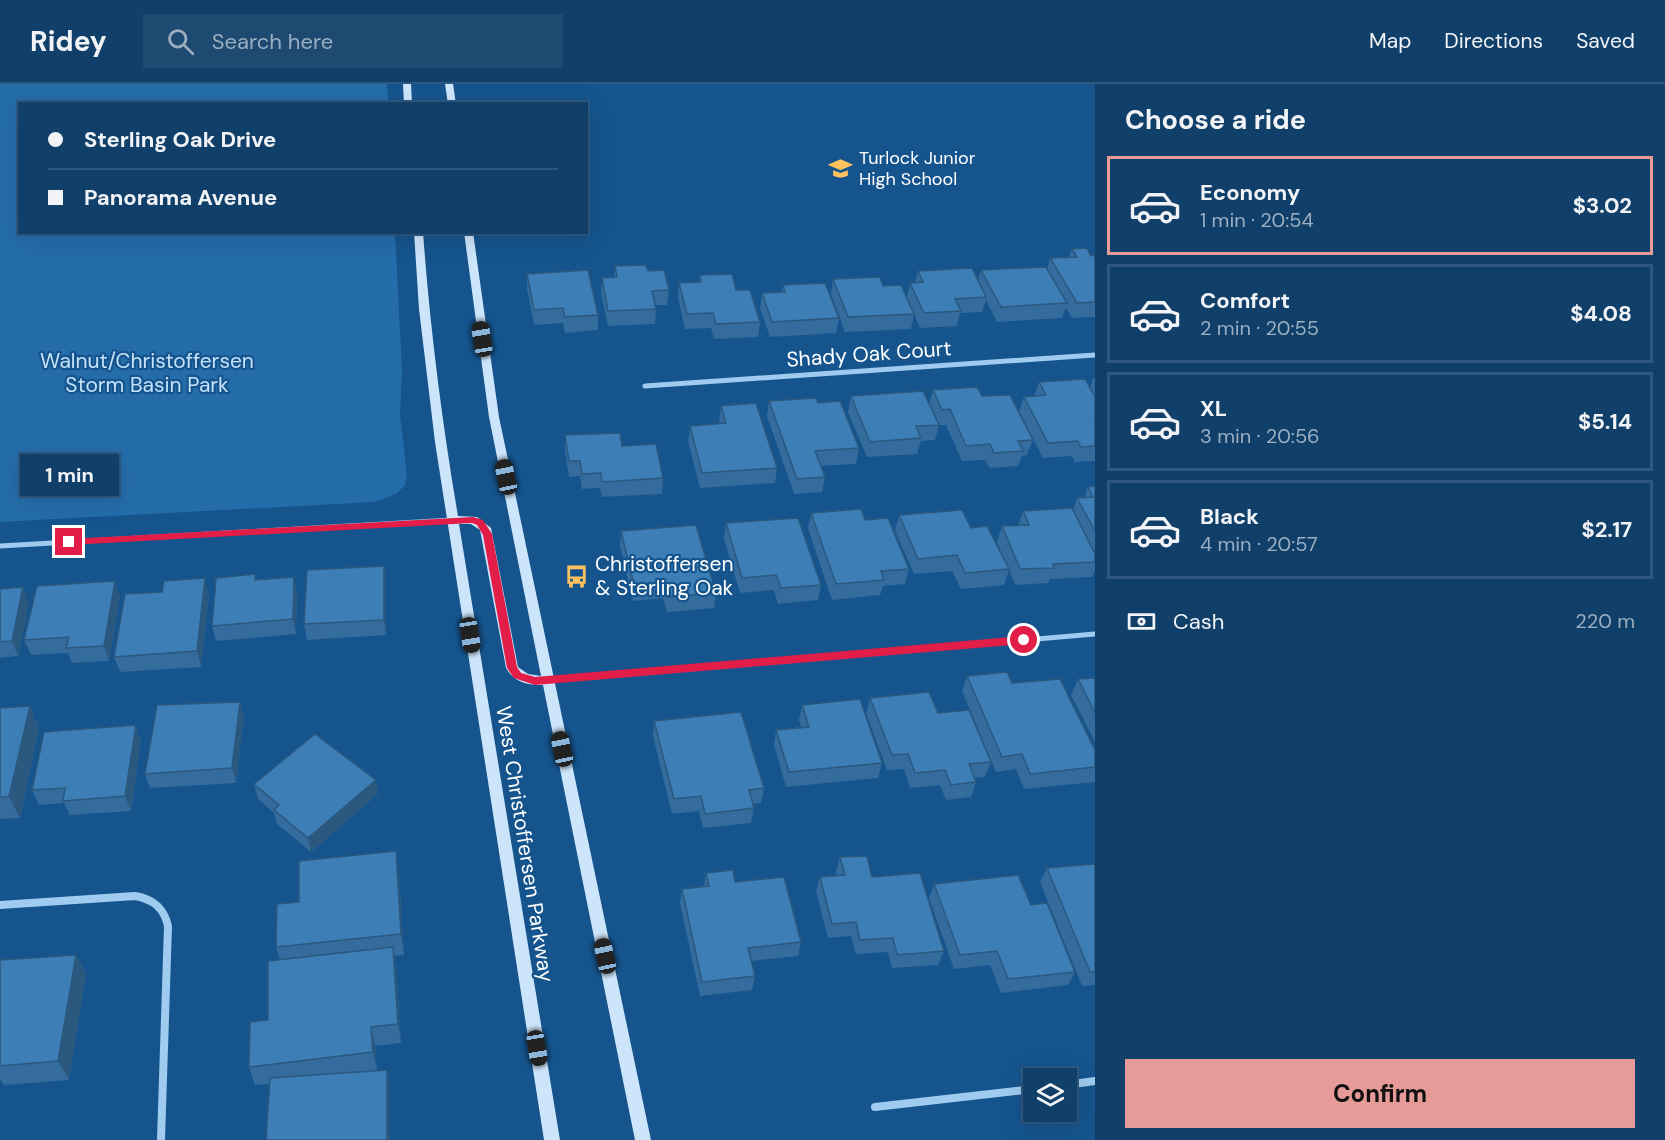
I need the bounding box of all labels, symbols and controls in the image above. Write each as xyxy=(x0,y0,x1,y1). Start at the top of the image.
search box xyxy=(143,14,563,68)
text: Ridey xyxy=(30,23,107,60)
icon: search xyxy=(164,25,197,58)
text: Search here xyxy=(212,27,333,56)
text: Map xyxy=(1369,27,1411,55)
text: Directions xyxy=(1444,27,1543,55)
text: Saved xyxy=(1576,27,1635,55)
text: Choose a ride xyxy=(1125,102,1306,137)
text: Sterling Oak Drive xyxy=(84,125,276,154)
place label: Turlock Junior High School xyxy=(859,146,976,191)
school or university icon: Turlock Junior High School xyxy=(828,155,854,181)
text: Economy xyxy=(1200,178,1300,207)
icon: car xyxy=(1128,179,1182,233)
text: Panorama Avenue xyxy=(84,183,277,212)
text: $3.02 xyxy=(1573,191,1632,220)
text: 1 min · 20:54 xyxy=(1200,207,1314,233)
text: Comfort xyxy=(1200,286,1290,315)
icon: car xyxy=(1128,287,1182,341)
text: $4.08 xyxy=(1570,299,1632,328)
text: 2 min · 20:55 xyxy=(1200,315,1319,341)
car xyxy=(470,320,494,358)
street label: Shady Oak Court xyxy=(785,334,953,374)
park label: Walnut/Christoffersen Storm Basin Park xyxy=(40,347,254,399)
text: XL xyxy=(1200,394,1227,423)
icon: car xyxy=(1128,395,1182,449)
text: $5.14 xyxy=(1578,407,1632,436)
text: 3 min · 20:56 xyxy=(1200,423,1320,449)
callout: 1 min xyxy=(20,455,118,497)
car xyxy=(493,458,519,496)
text: 1 min xyxy=(45,462,94,488)
text: Black xyxy=(1200,502,1259,531)
icon: car xyxy=(1128,503,1182,557)
text: $2.17 xyxy=(1581,515,1632,544)
route end xyxy=(55,528,82,555)
text: 4 min · 20:57 xyxy=(1200,531,1318,557)
place label: Christoffersen & Sterling Oak xyxy=(595,550,734,602)
bus stop icon: Christoffersen & Sterling Oak xyxy=(564,563,590,589)
icon: cash xyxy=(1125,605,1158,638)
text: Cash xyxy=(1173,607,1224,636)
text: 220 m xyxy=(1575,608,1635,634)
car xyxy=(458,616,482,654)
route start xyxy=(1010,626,1037,653)
street label: West Christoffersen Parkway xyxy=(489,704,561,984)
car xyxy=(549,730,575,768)
car xyxy=(592,937,618,975)
car xyxy=(525,1029,549,1067)
button: Confirm xyxy=(1125,1059,1635,1128)
map controls xyxy=(1023,1068,1077,1122)
button: layers xyxy=(1023,1068,1077,1122)

